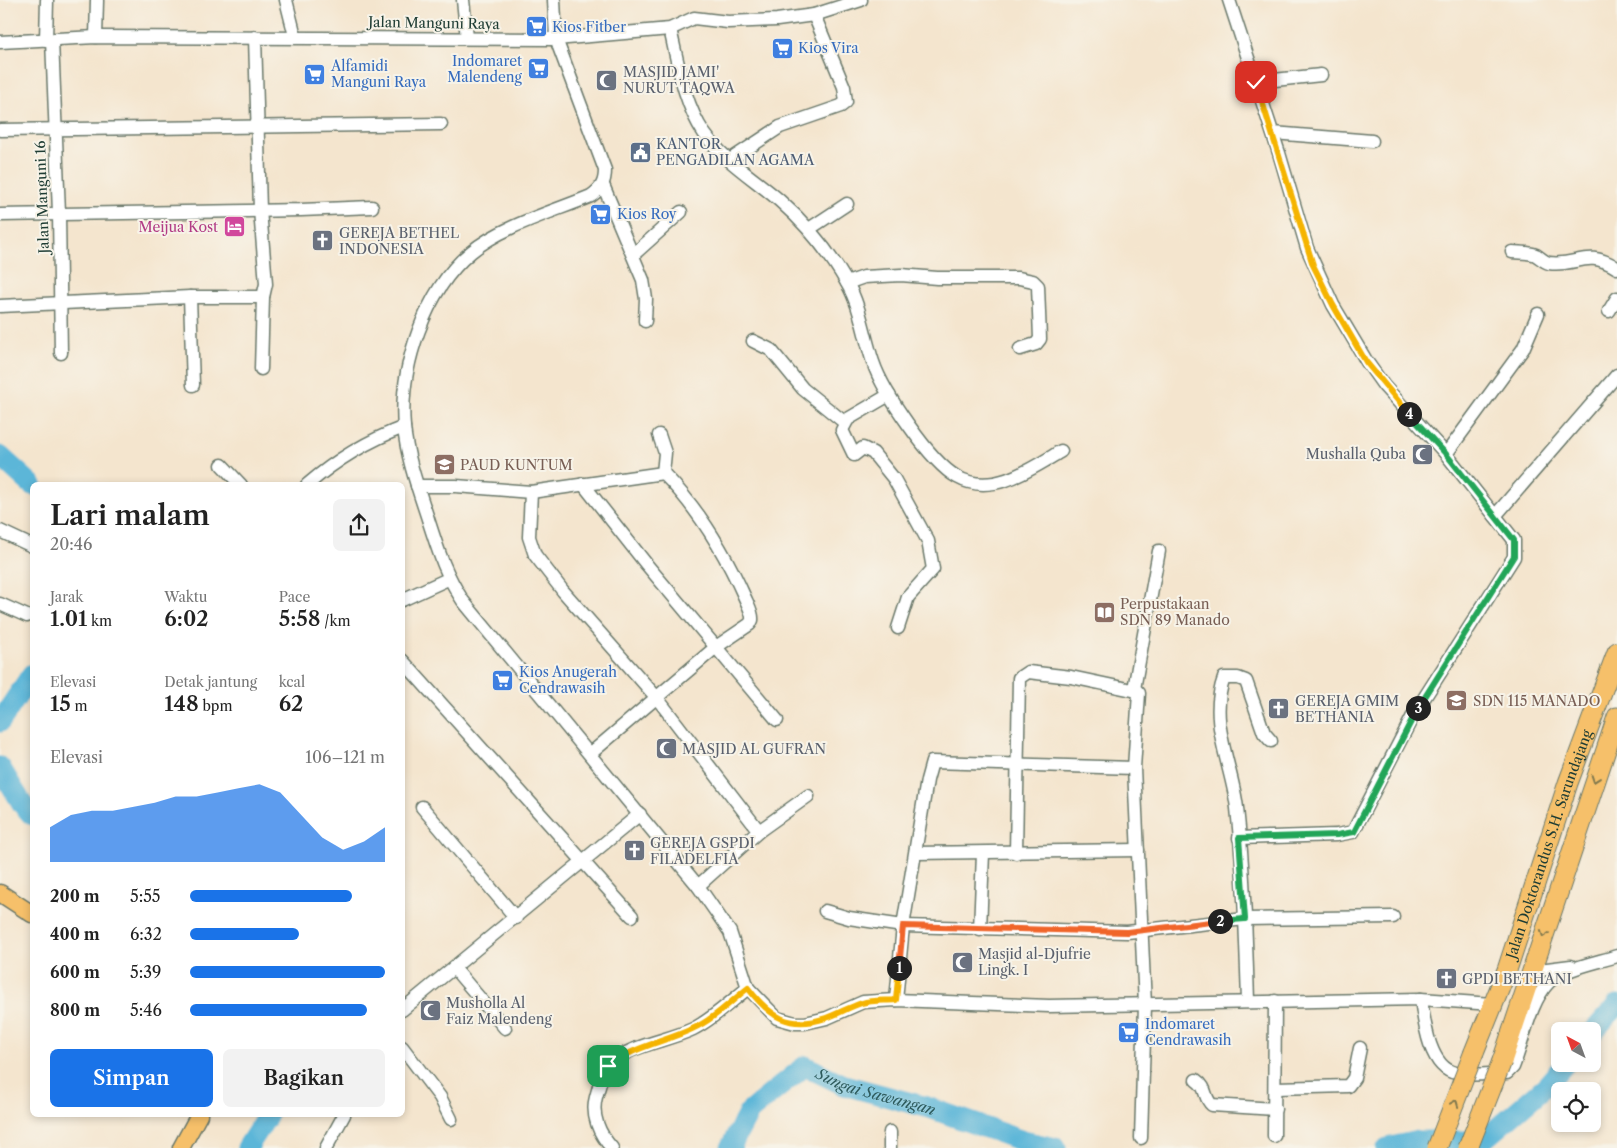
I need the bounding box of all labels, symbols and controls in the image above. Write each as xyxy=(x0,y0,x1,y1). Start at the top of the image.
street label: Jalan Manguni Raya xyxy=(366,13,500,33)
supermarket icon: Kios Fitber xyxy=(524,15,548,39)
place label: Kios Fitber xyxy=(552,18,626,36)
supermarket icon: Kios Vira xyxy=(770,36,794,60)
place label: Kios Vira xyxy=(798,39,859,57)
place label: Indomaret Malendeng xyxy=(447,52,523,86)
place label: Alfamidi Manguni Raya xyxy=(330,57,427,91)
supermarket icon: Indomaret Malendeng xyxy=(526,57,550,81)
pin xyxy=(1235,61,1277,103)
supermarket icon: Alfamidi Manguni Raya xyxy=(303,62,327,86)
place label: MASJID JAMI' NURUT TAQWA xyxy=(623,63,736,97)
mosque icon: MASJID JAMI' NURUT TAQWA xyxy=(595,68,619,92)
icon: check xyxy=(1242,68,1270,96)
place label: KANTOR PENGADILAN AGAMA xyxy=(656,135,815,169)
street label: Jalan Manguni 16 xyxy=(31,140,53,256)
public building icon: KANTOR PENGADILAN AGAMA xyxy=(628,140,652,164)
supermarket icon: Kios Roy xyxy=(589,202,613,226)
place label: Kios Roy xyxy=(617,205,677,223)
hotel icon: Meijua Kost xyxy=(222,215,246,239)
place label: Meijua Kost xyxy=(139,218,218,236)
place label: GEREJA BETHEL INDONESIA xyxy=(339,224,459,258)
church icon: GEREJA BETHEL INDONESIA xyxy=(311,229,335,253)
pin: 4 xyxy=(1396,402,1422,426)
text: 4 xyxy=(1405,405,1414,423)
mosque icon: Mushalla Quba xyxy=(1410,442,1434,466)
place label: Mushalla Quba xyxy=(1306,445,1407,463)
school or university icon: PAUD KUNTUM xyxy=(432,453,456,477)
place label: PAUD KUNTUM xyxy=(460,456,573,474)
text: Lari malam xyxy=(50,498,210,532)
button: share xyxy=(333,499,385,551)
text: 20:46 xyxy=(50,534,92,554)
text: Jarak xyxy=(50,588,83,606)
text: Waktu xyxy=(164,588,207,606)
text: Pace xyxy=(279,588,310,606)
place label: Perpustakaan SDN 89 Manado xyxy=(1120,595,1230,629)
library icon: Perpustakaan SDN 89 Manado xyxy=(1092,600,1116,624)
text: 1.01 xyxy=(50,606,87,631)
text: 6:02 xyxy=(164,606,209,631)
text: 5:58 xyxy=(279,606,321,631)
text: km xyxy=(87,612,112,630)
text: /km xyxy=(321,612,351,630)
place label: Kios Anugerah Cendrawasih xyxy=(519,663,617,697)
supermarket icon: Kios Anugerah Cendrawasih xyxy=(491,668,515,692)
text: Elevasi xyxy=(50,673,96,691)
text: Detak jantung xyxy=(164,673,257,691)
text: kcal xyxy=(279,673,305,691)
school or university icon: SDN 115 MANADO xyxy=(1445,689,1469,713)
text: 15 xyxy=(50,691,71,716)
text: 148 xyxy=(164,691,199,716)
text: 62 xyxy=(279,691,303,716)
place label: GEREJA GMIM BETHANIA xyxy=(1295,692,1399,726)
place label: SDN 115 MANADO xyxy=(1473,692,1600,710)
pin: 3 xyxy=(1406,696,1430,720)
text: m xyxy=(71,697,88,715)
text: bpm xyxy=(199,697,233,715)
church icon: GEREJA GMIM BETHANIA xyxy=(1267,697,1291,721)
text: 3 xyxy=(1415,699,1422,717)
street label: Jalan Doktorandus S.H. Sarundajang xyxy=(1502,727,1596,963)
mosque icon: MASJID AL GUFRAN xyxy=(654,737,678,761)
place label: MASJID AL GUFRAN xyxy=(682,740,826,758)
text: Elevasi xyxy=(50,747,103,767)
text: 106–121 m xyxy=(305,747,385,767)
one-way arrow xyxy=(1591,775,1601,783)
place label: GEREJA GSPDI FILADELFIA xyxy=(650,834,755,868)
church icon: GEREJA GSPDI FILADELFIA xyxy=(622,839,646,863)
text: 200 m xyxy=(50,886,100,906)
text: 5:55 xyxy=(130,886,161,906)
pin: 2 xyxy=(1208,908,1232,934)
text: 2 xyxy=(1216,912,1225,930)
text: 400 m xyxy=(50,924,100,944)
text: 6:32 xyxy=(130,924,162,944)
one-way arrow xyxy=(1539,929,1549,937)
place label: Masjid al-Djufrie Lingk. I xyxy=(978,945,1091,979)
mosque icon: Masjid al-Djufrie Lingk. I xyxy=(950,950,974,974)
pin: 1 xyxy=(886,956,912,980)
text: 1 xyxy=(896,959,903,977)
text: 600 m xyxy=(50,962,100,982)
text: 5:39 xyxy=(130,962,161,982)
church icon: GPDI BETHANI xyxy=(1434,967,1458,991)
place label: GPDI BETHANI xyxy=(1462,970,1572,988)
place label: Musholla Al Faiz Malendeng xyxy=(446,994,552,1028)
mosque icon: Musholla Al Faiz Malendeng xyxy=(418,999,442,1023)
text: 800 m xyxy=(50,1000,100,1020)
text: 5:46 xyxy=(130,1000,162,1020)
place label: Indomaret Cendrawasih xyxy=(1145,1015,1232,1049)
supermarket icon: Indomaret Cendrawasih xyxy=(1117,1020,1141,1044)
north arrow xyxy=(1551,1022,1601,1072)
map controls xyxy=(1551,1022,1601,1132)
pin xyxy=(587,1045,629,1087)
button: Simpan xyxy=(50,1049,213,1107)
button: Bagikan xyxy=(223,1049,385,1107)
icon: arrive xyxy=(594,1052,622,1080)
water label: Sungai Sawangan xyxy=(812,1063,938,1119)
button: locate xyxy=(1551,1082,1601,1132)
one-way arrow xyxy=(1449,1099,1459,1107)

